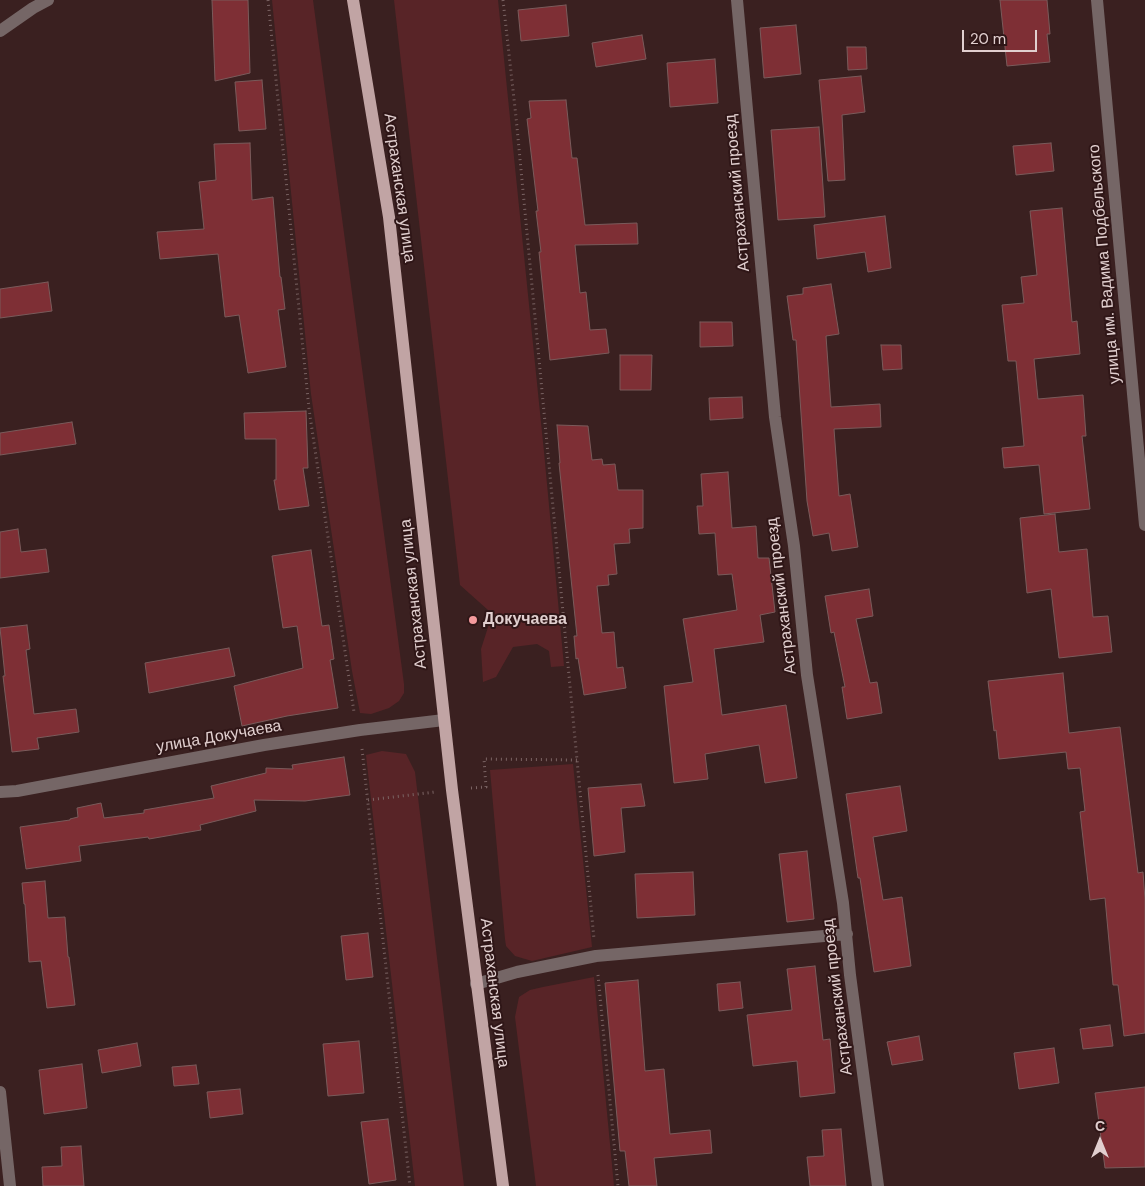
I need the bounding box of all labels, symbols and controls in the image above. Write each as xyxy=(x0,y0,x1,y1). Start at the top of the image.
scale bar xyxy=(965,20,1040,52)
text: 20 m xyxy=(970,29,1006,49)
street label: Астраханская улица xyxy=(379,112,419,264)
street label: Астраханский проезд xyxy=(722,114,754,272)
street label: улица им. Вадима Подбельского xyxy=(1085,143,1125,385)
street label: Астраханский проезд xyxy=(763,517,801,675)
street label: Астраханская улица xyxy=(397,518,431,670)
place label: Докучаева xyxy=(483,610,567,630)
marker: Докучаева xyxy=(467,614,479,626)
street label: улица Докучаева xyxy=(155,717,283,757)
street label: Астраханская улица xyxy=(475,917,513,1069)
street label: Астраханский проезд xyxy=(819,918,857,1076)
north arrow xyxy=(1075,1116,1125,1166)
text: С xyxy=(1095,1117,1105,1135)

